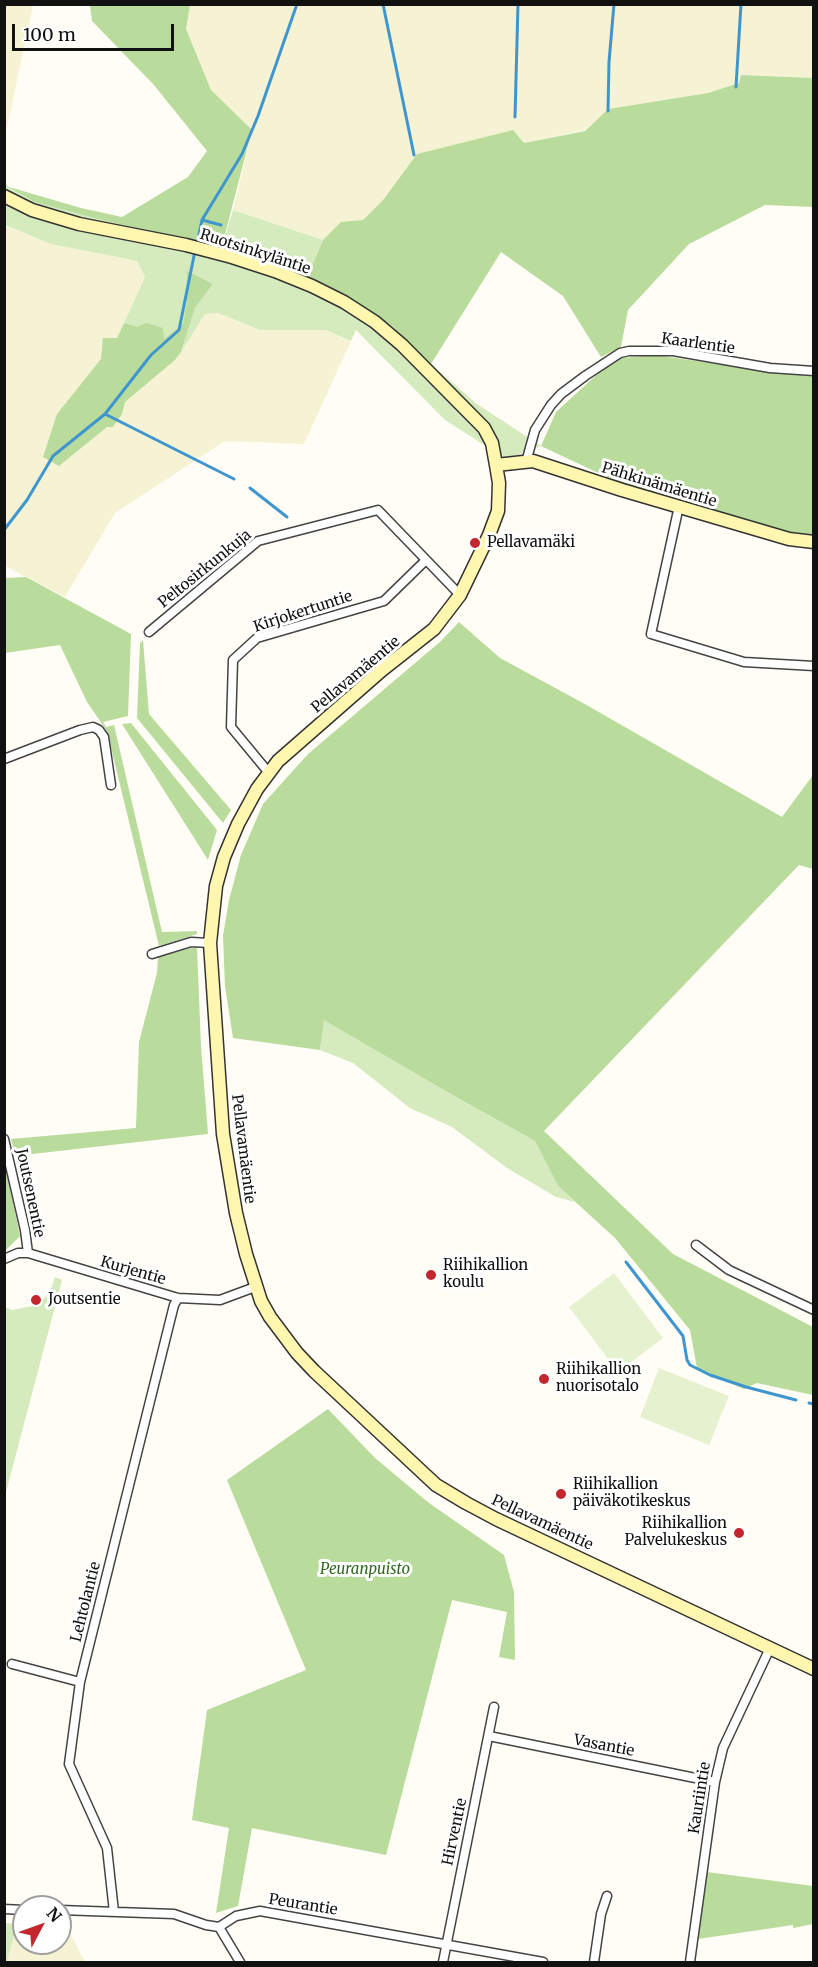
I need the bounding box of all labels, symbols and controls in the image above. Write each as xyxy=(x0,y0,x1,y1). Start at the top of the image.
scale bar xyxy=(15,12,177,50)
text: 100 m xyxy=(23,23,76,46)
street label: Ruotsinkyläntie xyxy=(197,226,313,278)
street label: Kaarlentie xyxy=(660,330,736,358)
street label: Pähkinämäentie xyxy=(599,459,719,511)
street label: Peltosirkunkuja xyxy=(155,526,255,612)
place label: Pellavamäki xyxy=(487,534,575,552)
marker: Pellavamäki xyxy=(468,536,482,550)
street label: Kirjokertuntie xyxy=(251,588,355,636)
street label: Pellavamäentie xyxy=(308,633,404,717)
street label: Pellavamäentie xyxy=(227,1093,259,1205)
street label: Joutsenentie xyxy=(12,1147,48,1239)
street label: Kurjentie xyxy=(98,1253,168,1289)
place label: Riihikallion koulu xyxy=(443,1257,528,1292)
marker: Riihikallion koulu xyxy=(424,1268,438,1282)
place label: Joutsentie xyxy=(48,1291,121,1309)
marker: Joutsentie xyxy=(29,1293,43,1307)
place label: Riihikallion nuorisotalo xyxy=(556,1361,641,1396)
marker: Riihikallion nuorisotalo xyxy=(537,1372,551,1386)
place label: Riihikallion päiväkotikeskus xyxy=(573,1476,691,1511)
marker: Riihikallion päiväkotikeskus xyxy=(554,1487,568,1501)
street label: Pellavamäentie xyxy=(488,1492,596,1554)
place label: Riihikallion Palvelukeskus xyxy=(625,1515,727,1550)
marker: Riihikallion Palvelukeskus xyxy=(732,1526,746,1540)
street label: Lehtolantie xyxy=(67,1560,105,1644)
park label: Peuranpuisto xyxy=(320,1561,410,1579)
street label: Vasantie xyxy=(572,1731,636,1761)
street label: Kauriintie xyxy=(685,1761,715,1835)
street label: Hirventie xyxy=(439,1797,471,1867)
street label: Peurantie xyxy=(267,1891,339,1919)
north arrow xyxy=(12,1895,72,1955)
text: N xyxy=(42,1903,66,1926)

